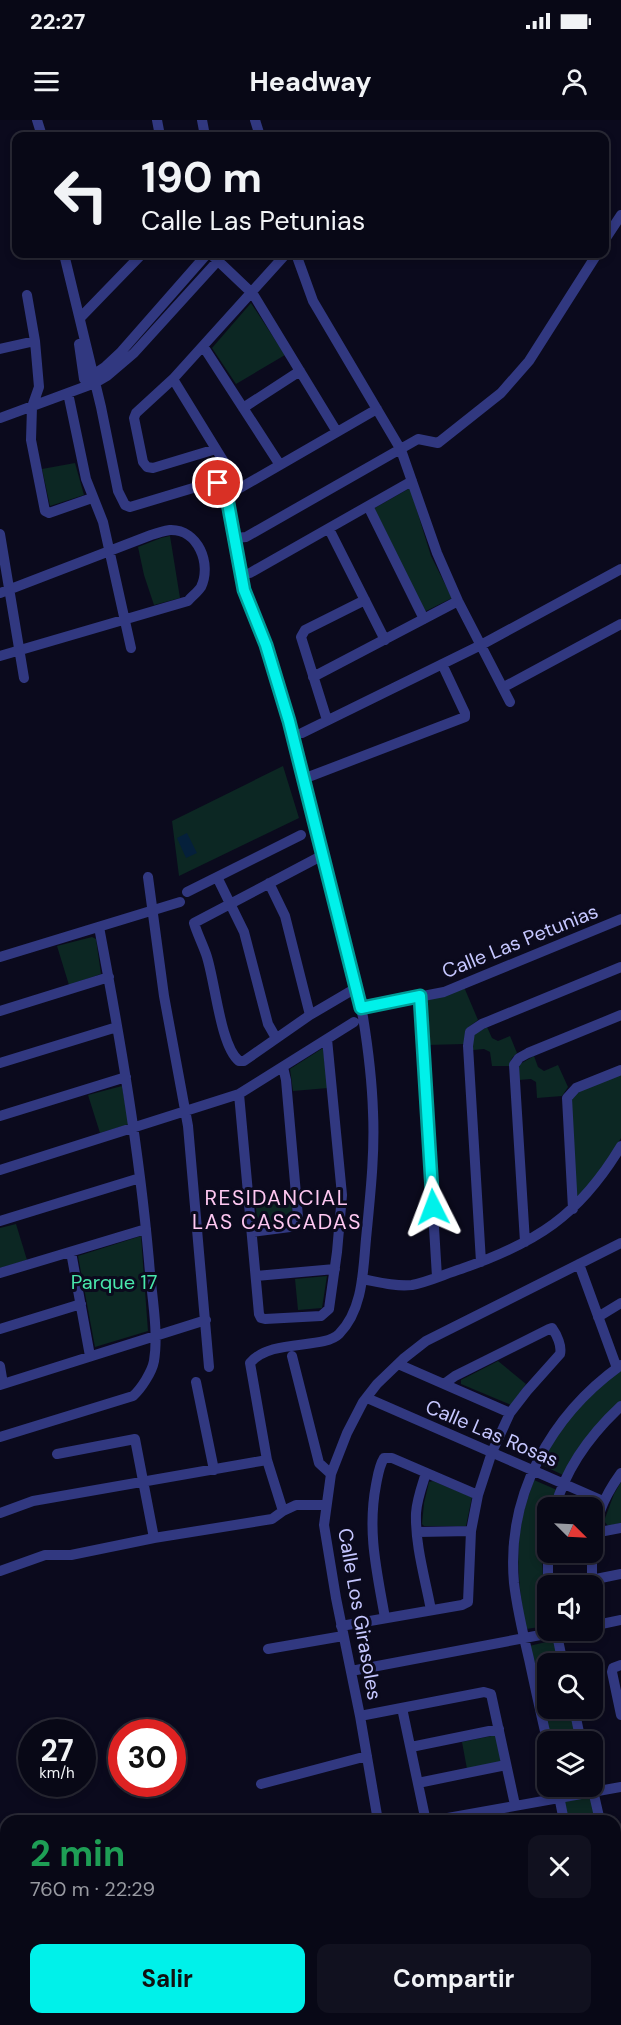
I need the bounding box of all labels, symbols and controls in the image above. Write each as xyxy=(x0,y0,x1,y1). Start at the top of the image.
text: 22:27 xyxy=(30,7,85,36)
text: Headway xyxy=(249,64,372,99)
icon: menu xyxy=(30,65,63,98)
icon: person xyxy=(558,65,591,98)
text: 190 m xyxy=(141,150,262,205)
icon: left xyxy=(42,156,120,234)
text: Calle Las Petunias xyxy=(141,203,365,238)
pin xyxy=(192,457,243,508)
icon: arrive xyxy=(201,466,234,499)
street label: Calle Las Petunias xyxy=(438,898,602,984)
position arrow xyxy=(401,1175,465,1239)
district label: RESIDANCIAL LAS CASCADAS xyxy=(192,1184,362,1236)
park label: Parque 17 xyxy=(71,1269,157,1295)
street label: Calle Las Rosas xyxy=(422,1393,562,1473)
north arrow xyxy=(537,1497,603,1563)
map controls xyxy=(537,1497,603,1797)
street label: Calle Los Girasoles xyxy=(332,1526,388,1702)
button: sound xyxy=(537,1575,603,1641)
button: search xyxy=(537,1653,603,1719)
speed limit sign: 30 xyxy=(108,1719,186,1797)
text: 27 xyxy=(40,1731,74,1770)
button: layers xyxy=(537,1731,603,1797)
text: km/h xyxy=(39,1763,75,1783)
text: 2 min xyxy=(30,1830,125,1877)
button: close xyxy=(528,1835,591,1898)
text: 760 m · 22:29 xyxy=(30,1876,155,1902)
button: Salir xyxy=(30,1944,305,2013)
button: Compartir xyxy=(317,1944,591,2013)

